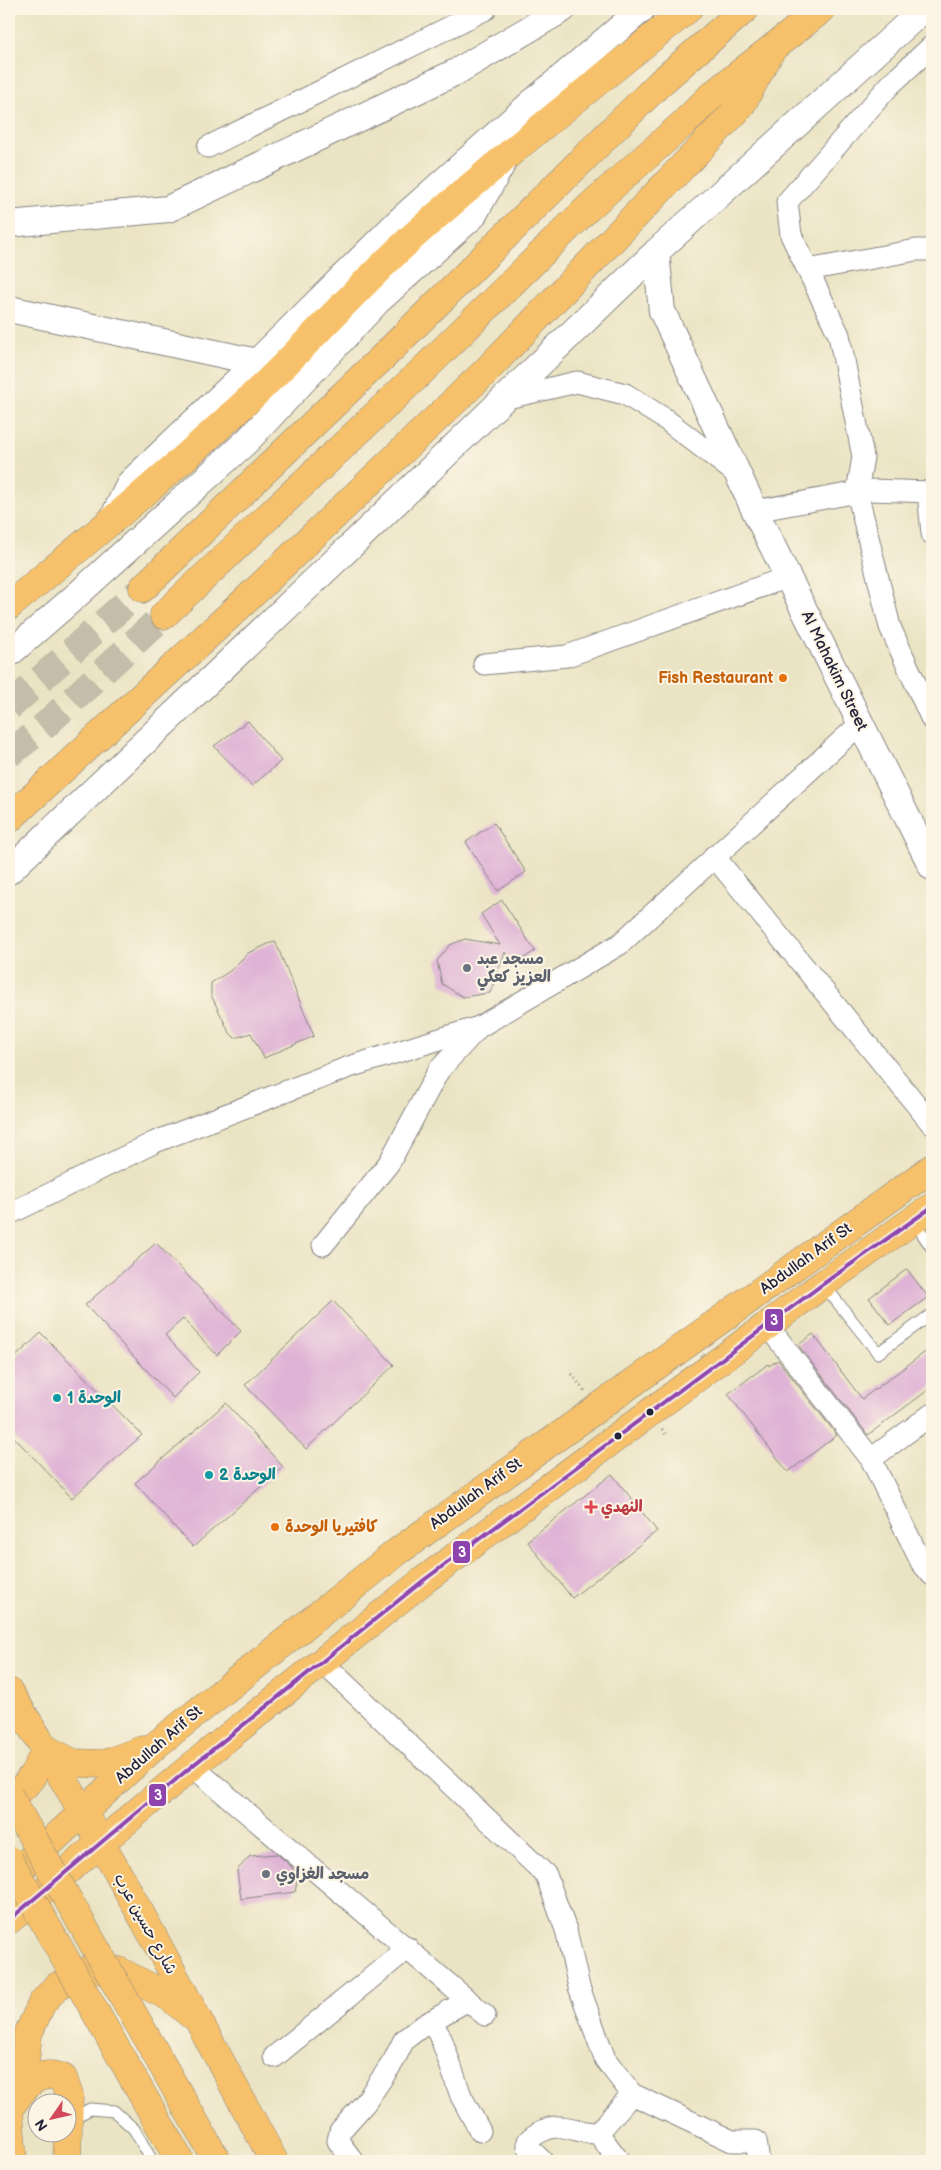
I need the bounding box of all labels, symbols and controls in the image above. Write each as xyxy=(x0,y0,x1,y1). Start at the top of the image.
street label: Al Mahakim Street xyxy=(797,608,871,734)
place label: Fish Restaurant xyxy=(658,669,774,688)
marker: Fish Restaurant xyxy=(777,672,789,684)
place label: مسجد عبد العزيز كعكي xyxy=(477,950,551,991)
marker: مسجد عبد العزيز كعكي xyxy=(461,962,473,974)
street label: Abdullah Arif St xyxy=(756,1219,856,1299)
line badge: 3 xyxy=(764,1308,784,1332)
text: 3 xyxy=(770,1312,778,1329)
place label: الوحدة 1 xyxy=(67,1389,121,1408)
marker: الوحدة 1 xyxy=(51,1392,63,1404)
unlabelled marker xyxy=(645,1407,655,1417)
unlabelled marker xyxy=(613,1431,623,1441)
street label: Abdullah Arif St xyxy=(426,1454,526,1534)
place label: الوحدة 2 xyxy=(219,1466,276,1485)
marker: الوحدة 2 xyxy=(203,1469,215,1481)
place label: النهدي xyxy=(601,1498,643,1519)
marker: النهدي xyxy=(585,1501,597,1513)
place label: كافتيريا الوحدة xyxy=(285,1518,378,1537)
marker: كافتيريا الوحدة xyxy=(269,1521,281,1533)
line badge: 3 xyxy=(452,1540,471,1564)
text: 3 xyxy=(458,1544,466,1561)
street label: Abdullah Arif St xyxy=(112,1702,206,1788)
line badge: 3 xyxy=(148,1783,167,1807)
text: 3 xyxy=(154,1787,162,1804)
place label: مسجد الغزاوي xyxy=(276,1865,369,1886)
marker: مسجد الغزاوي xyxy=(260,1868,272,1880)
street label: شارع حسين عرب xyxy=(109,1870,181,1978)
north arrow xyxy=(28,2092,78,2142)
text: N xyxy=(32,2116,52,2134)

